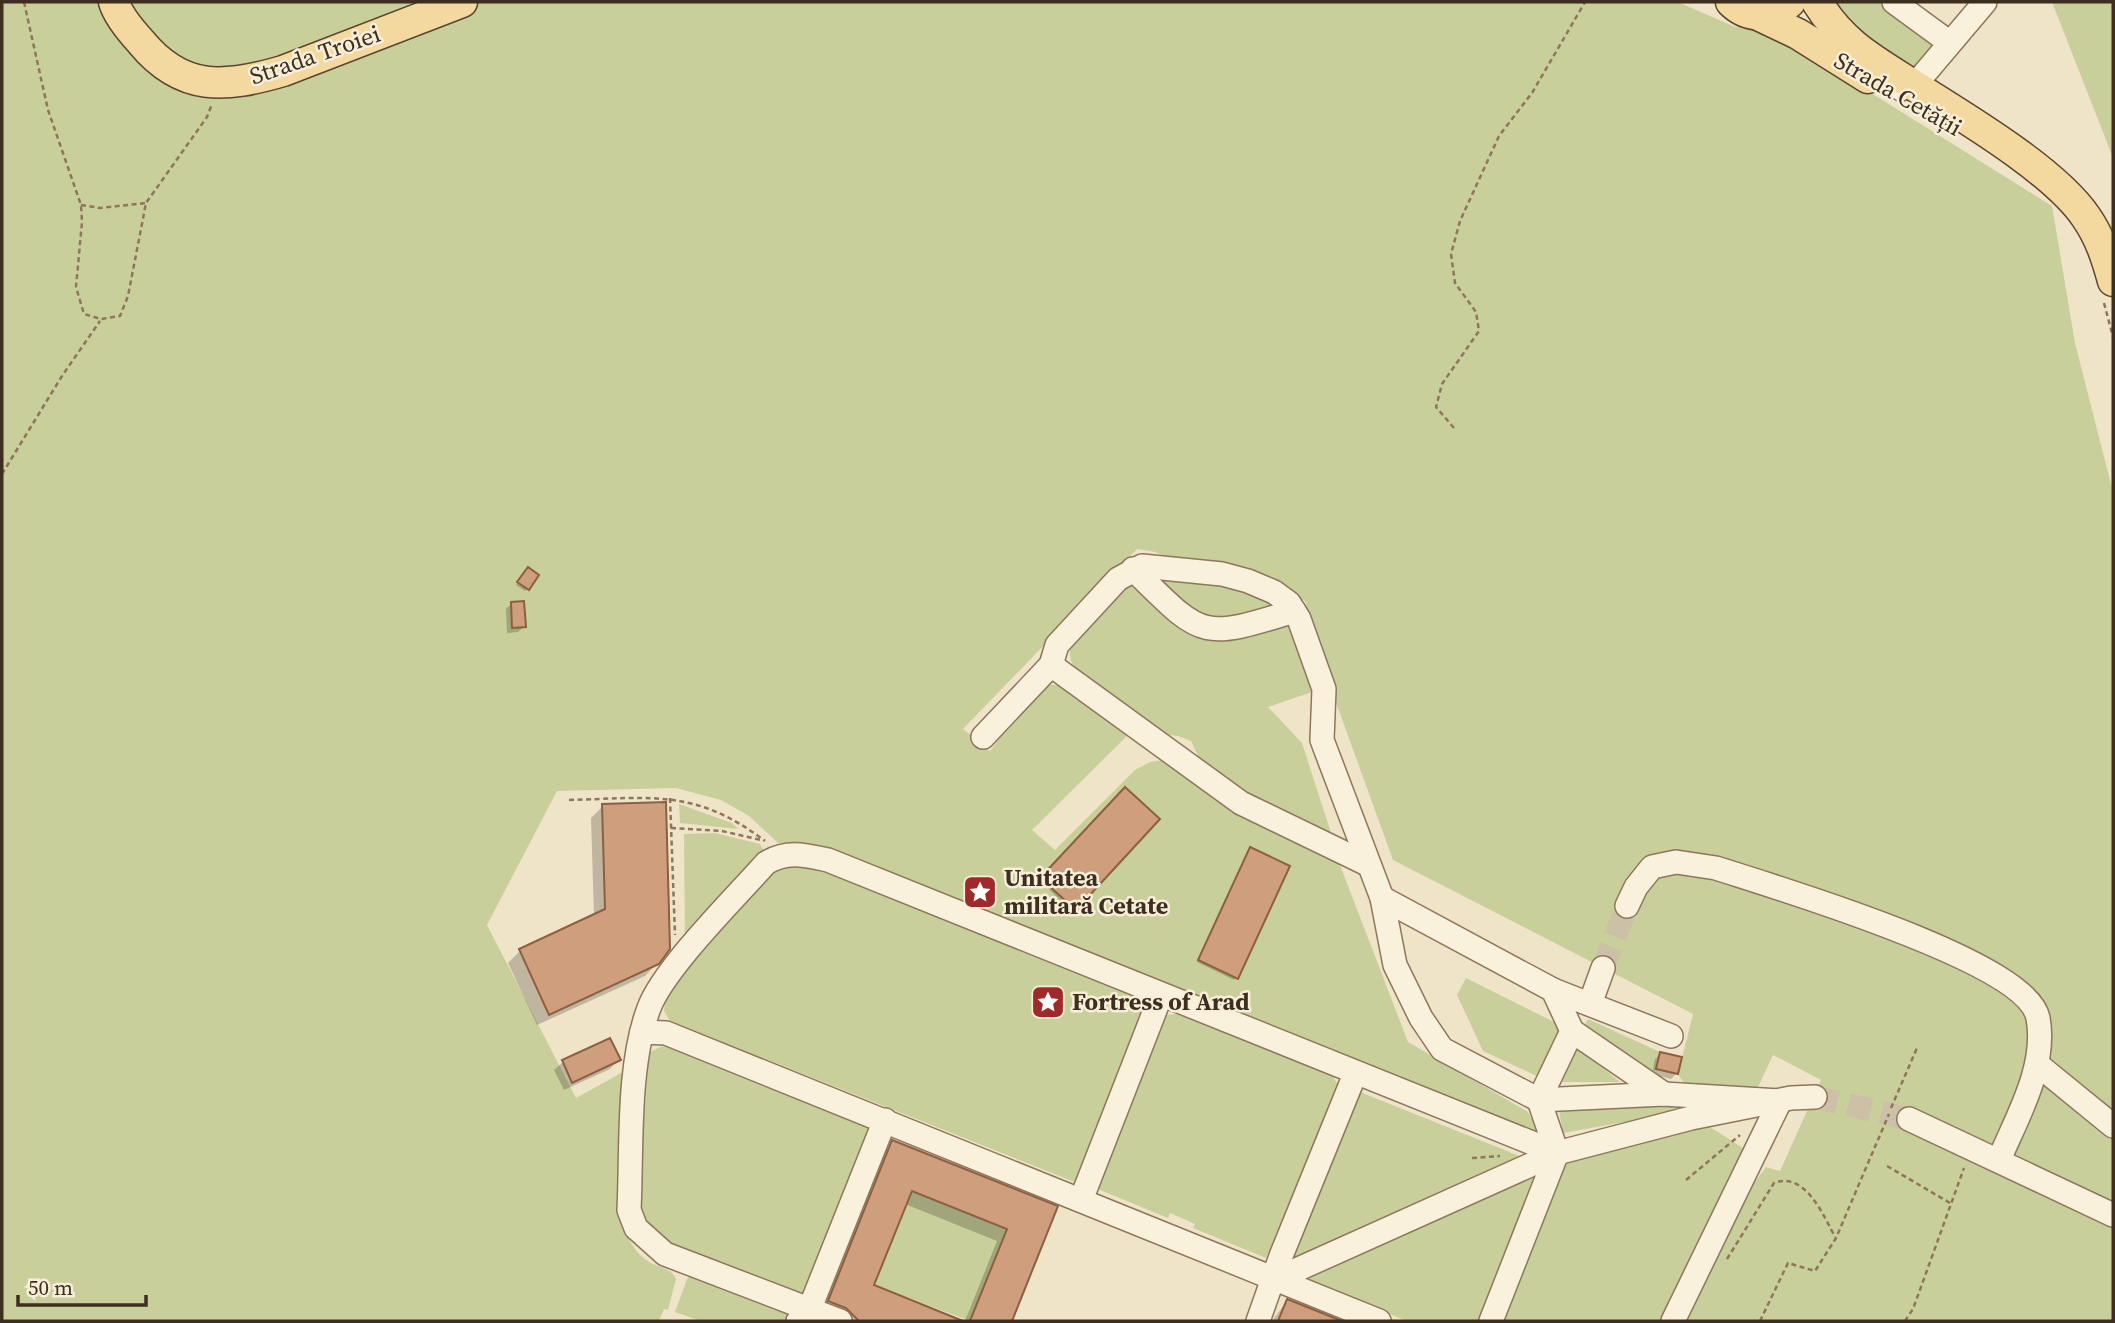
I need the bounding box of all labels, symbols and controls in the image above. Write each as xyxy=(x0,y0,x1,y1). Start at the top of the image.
street label: Strada Troiei xyxy=(245,17,385,92)
street label: Strada Cetății xyxy=(1828,44,1968,144)
place label: Unitatea militară Cetate xyxy=(1004,861,1168,922)
place icon: Unitatea militară Cetate xyxy=(961,873,999,911)
place icon: Fortress of Arad xyxy=(1029,983,1067,1021)
place label: Fortress of Arad xyxy=(1072,985,1249,1018)
scale bar xyxy=(18,1264,145,1308)
text: 50 m xyxy=(28,1273,73,1302)

